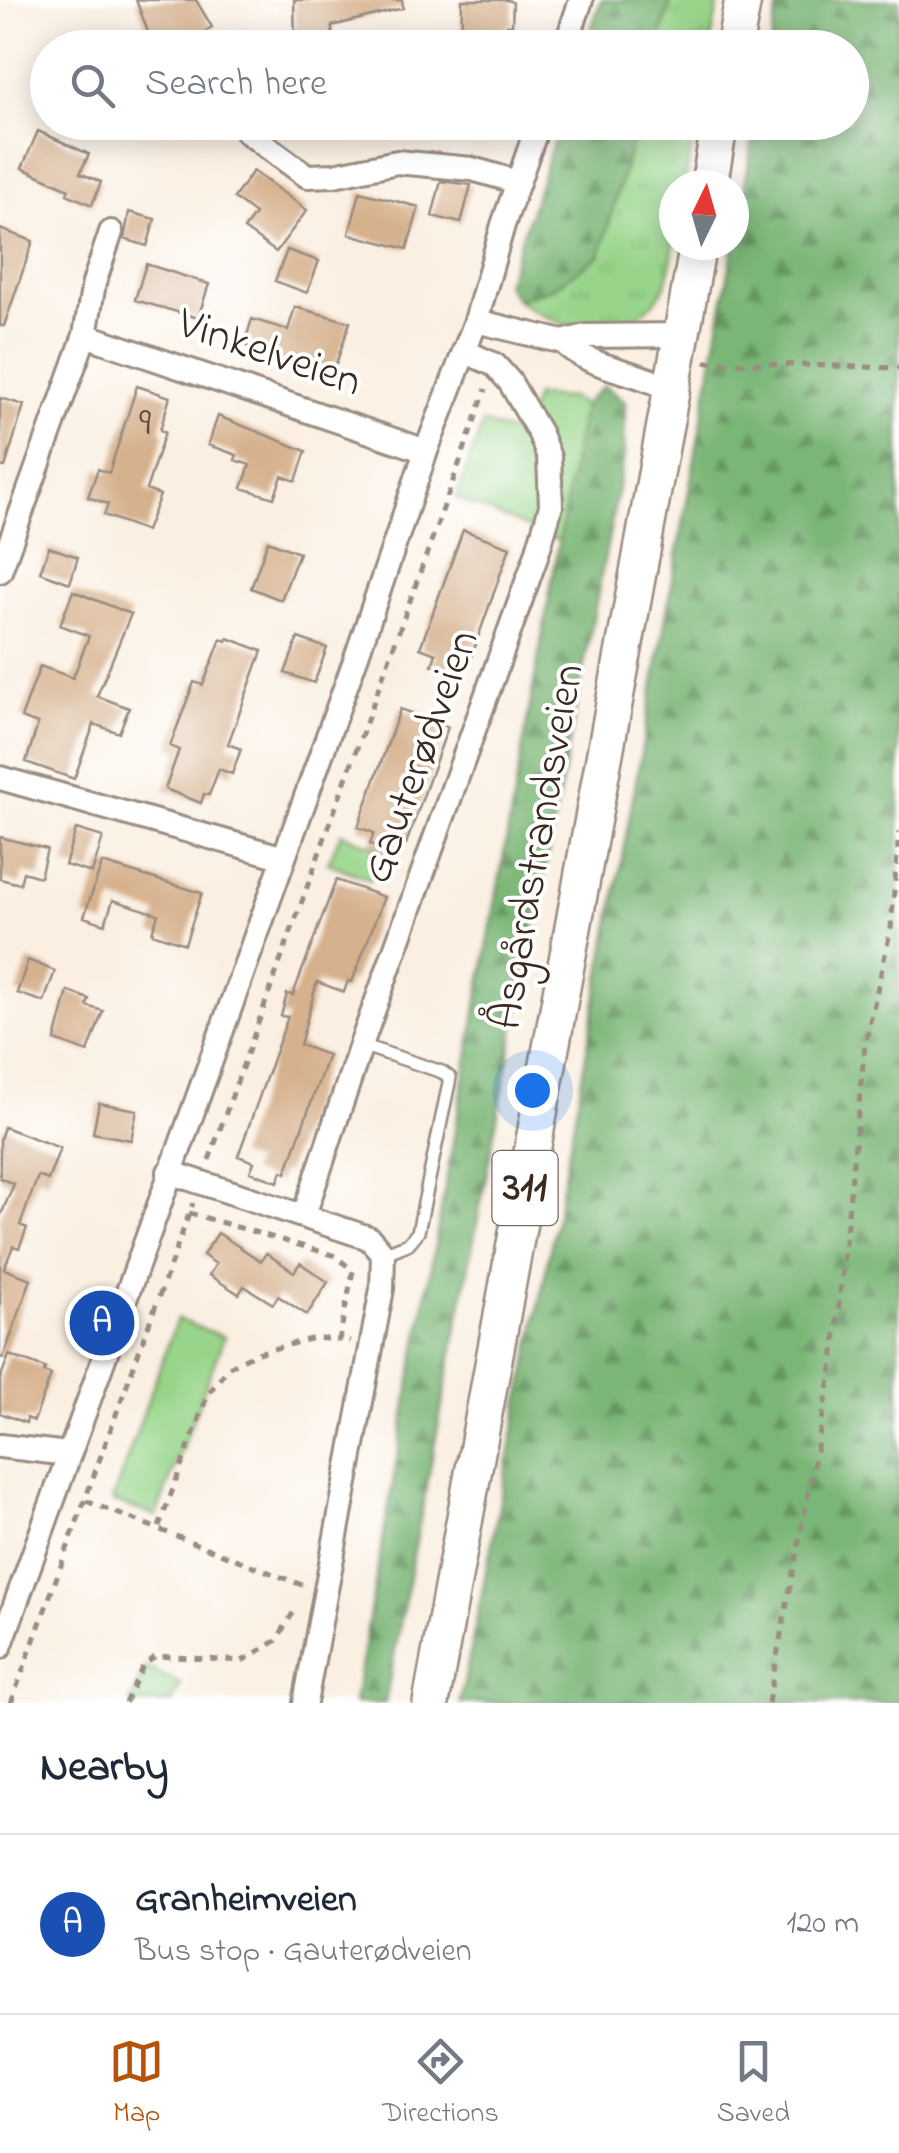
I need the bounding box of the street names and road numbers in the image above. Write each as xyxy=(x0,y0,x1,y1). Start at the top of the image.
street label: Vinkelveien xyxy=(167,291,370,416)
street label: Gauterødveien xyxy=(346,621,498,893)
street label: Åsgårdstrandsveien xyxy=(474,659,605,1035)
road number: 311 xyxy=(492,1151,558,1225)

